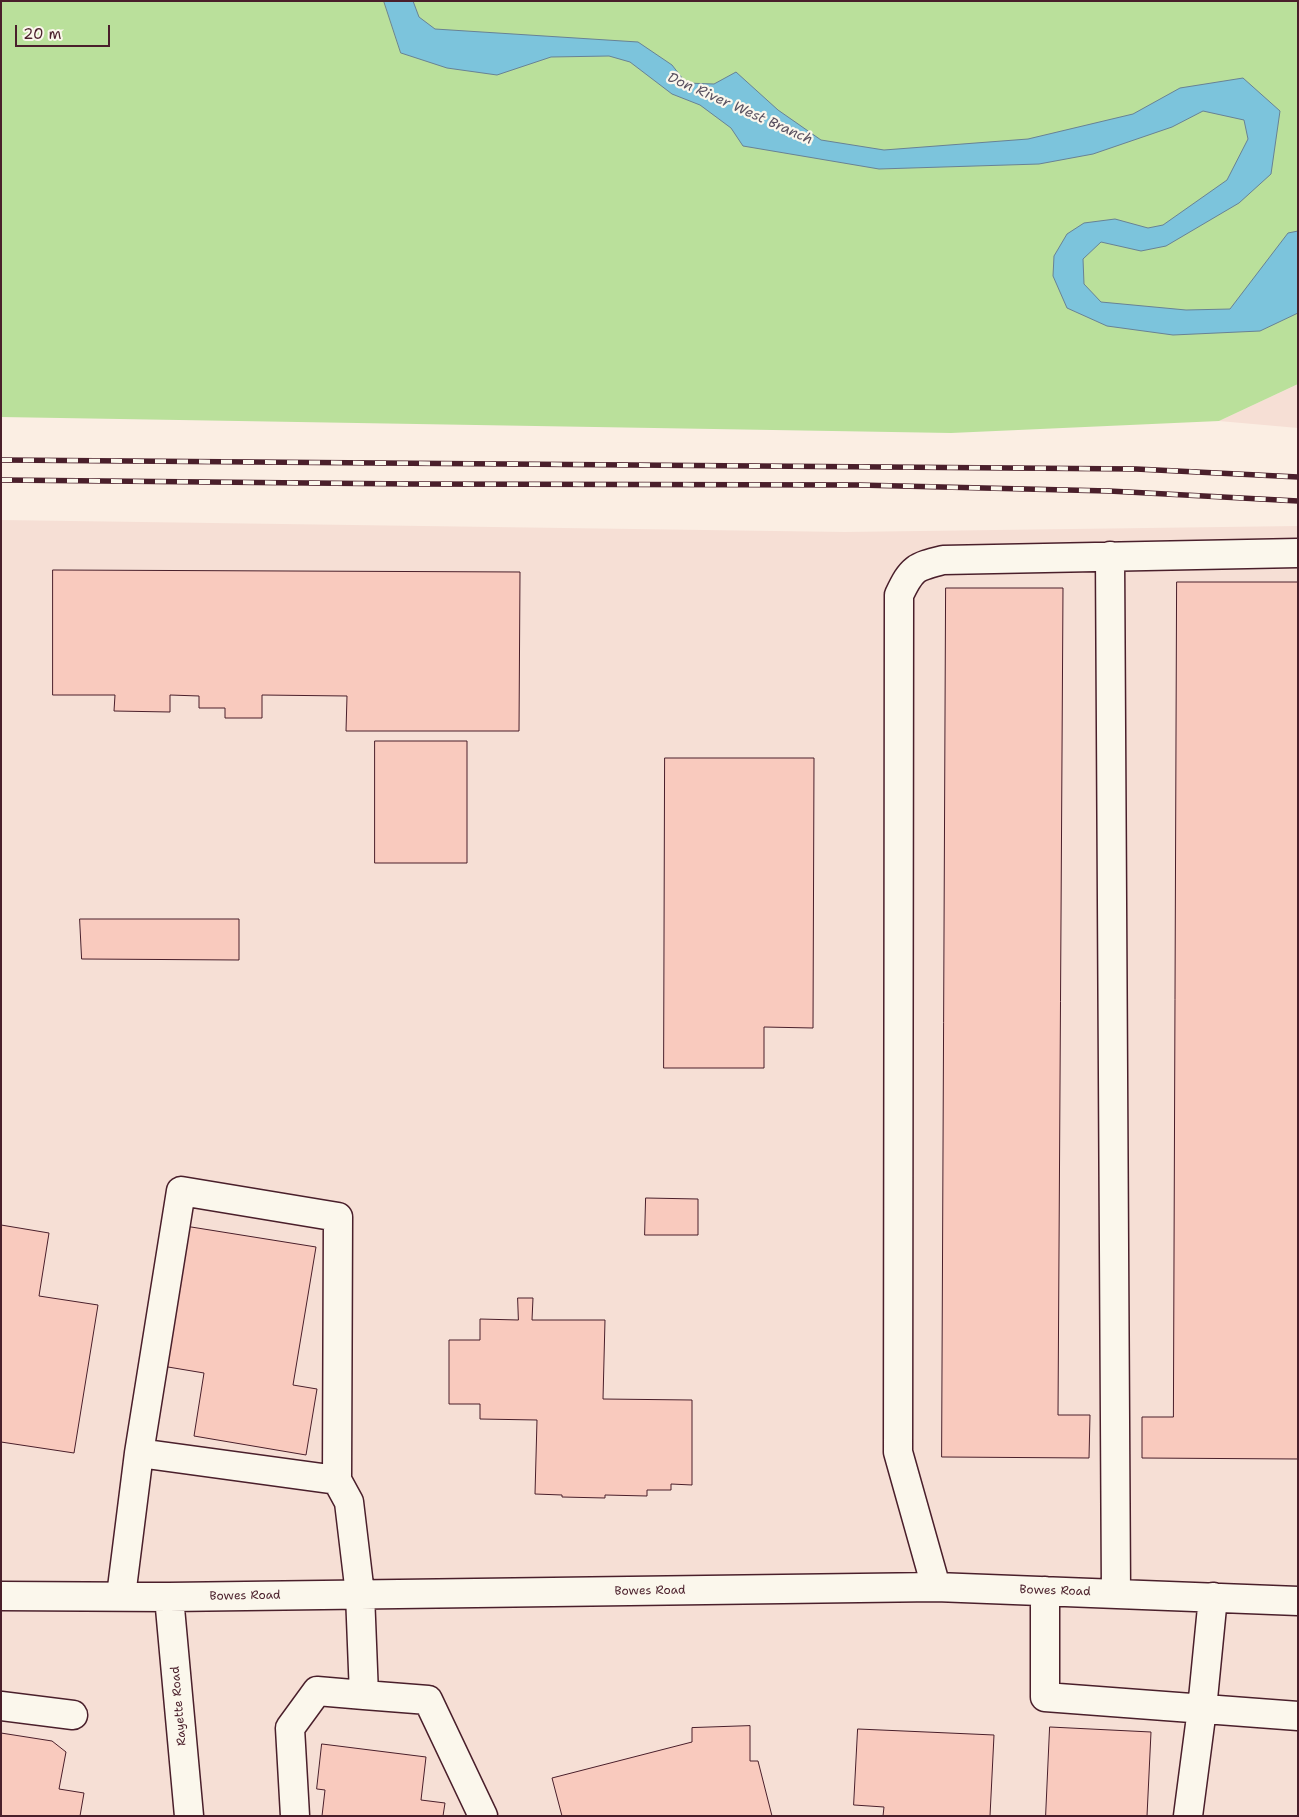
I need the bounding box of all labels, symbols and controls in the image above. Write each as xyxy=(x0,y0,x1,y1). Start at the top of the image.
scale bar xyxy=(18,15,112,47)
text: 20 m xyxy=(23,24,62,44)
water label: Don River West Branch xyxy=(665,69,815,149)
street label: Bowes Road xyxy=(614,1583,686,1599)
street label: Bowes Road xyxy=(1019,1583,1091,1599)
street label: Bowes Road xyxy=(209,1588,281,1604)
street label: Rayette Road xyxy=(168,1666,190,1746)

